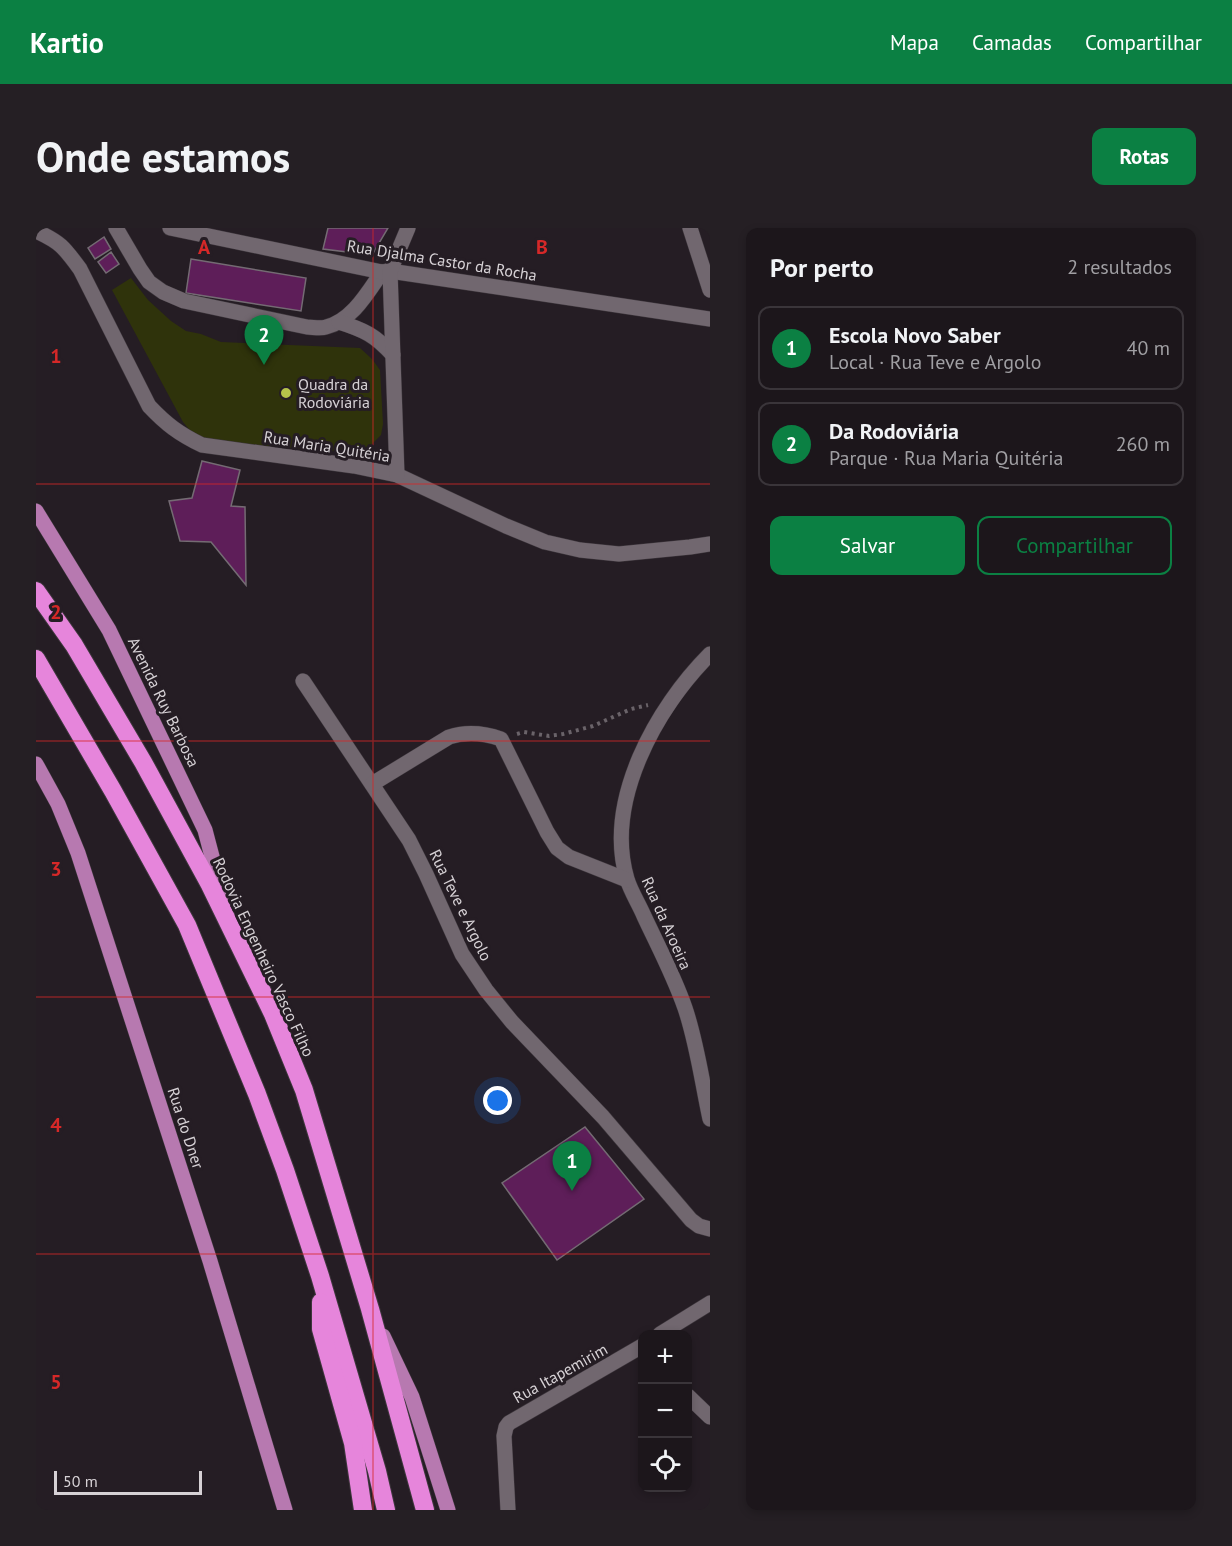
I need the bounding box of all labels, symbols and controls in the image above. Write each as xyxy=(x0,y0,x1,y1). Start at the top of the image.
text: Kartio xyxy=(30,24,104,61)
text: Mapa xyxy=(890,29,939,56)
text: Camadas xyxy=(972,29,1052,56)
text: Compartilhar xyxy=(1085,29,1202,56)
button: Rotas xyxy=(1092,128,1196,185)
text: Onde estamos xyxy=(36,129,290,184)
text: A xyxy=(198,234,211,260)
text: B xyxy=(536,234,548,260)
street label: Rua Djalma Castor da Rocha xyxy=(346,235,538,285)
text: Por perto xyxy=(770,251,874,284)
text: 2 resultados xyxy=(1067,254,1172,280)
pin: 2 xyxy=(244,316,284,365)
text: Escola Novo Saber xyxy=(829,321,1001,349)
text: 1 xyxy=(786,335,797,361)
text: 40 m xyxy=(1127,335,1170,361)
text: 1 xyxy=(50,343,62,369)
text: Local · Rua Teve e Argolo xyxy=(829,349,1041,375)
place label: Quadra da Rodoviária xyxy=(298,374,370,412)
marker: Quadra da Rodoviária xyxy=(279,386,293,400)
text: Da Rodoviária xyxy=(829,417,959,445)
street label: Rua Maria Quitéria xyxy=(262,426,392,466)
text: 2 xyxy=(786,431,797,457)
text: 260 m xyxy=(1116,431,1170,457)
text: Parque · Rua Maria Quitéria xyxy=(829,445,1063,471)
button: Salvar xyxy=(770,516,965,575)
button: Compartilhar xyxy=(977,516,1172,575)
text: 2 xyxy=(50,599,62,625)
street label: Avenida Ruy Barbosa xyxy=(124,634,204,770)
street label: Rua Teve e Argolo xyxy=(425,846,497,964)
street label: Rodovia Engenheiro Vasco Filho xyxy=(209,854,319,1060)
text: 3 xyxy=(50,856,62,882)
street label: Rua da Aroeira xyxy=(638,873,696,973)
street label: Rua do Dner xyxy=(163,1085,209,1172)
your location xyxy=(483,1086,512,1115)
text: 4 xyxy=(50,1112,62,1138)
pin: 1 xyxy=(552,1142,592,1191)
map controls xyxy=(638,1330,692,1492)
button: + xyxy=(638,1330,692,1384)
street label: Rua Itapemirim xyxy=(509,1339,611,1407)
text: 5 xyxy=(50,1369,62,1395)
button: − xyxy=(638,1384,692,1438)
button: locate xyxy=(638,1438,692,1492)
scale bar xyxy=(54,1468,202,1496)
text: 50 m xyxy=(63,1471,98,1491)

